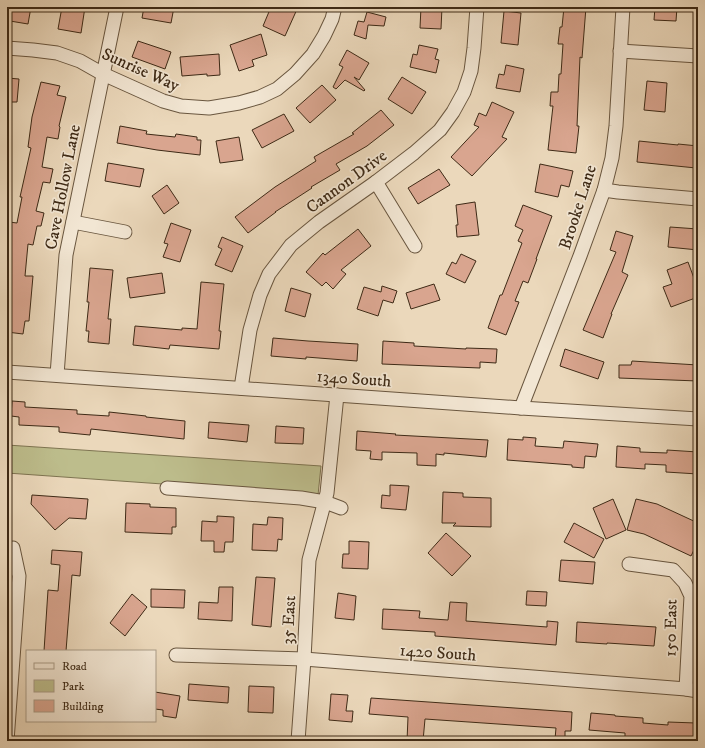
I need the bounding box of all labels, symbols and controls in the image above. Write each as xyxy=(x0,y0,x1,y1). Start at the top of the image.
street label: Sunrise Way xyxy=(98,43,184,97)
street label: Cave Hollow Lane xyxy=(40,123,86,252)
street label: Cannon Drive xyxy=(302,145,391,219)
street label: Brooke Lane xyxy=(554,162,602,252)
street label: 1340 South xyxy=(316,365,392,393)
street label: 35 East xyxy=(277,595,301,645)
street label: 150 East xyxy=(659,598,683,657)
street label: 1420 South xyxy=(399,639,477,667)
legend xyxy=(26,650,156,722)
text: Road xyxy=(62,659,87,674)
text: Park xyxy=(62,679,84,694)
text: Building xyxy=(62,699,103,714)

